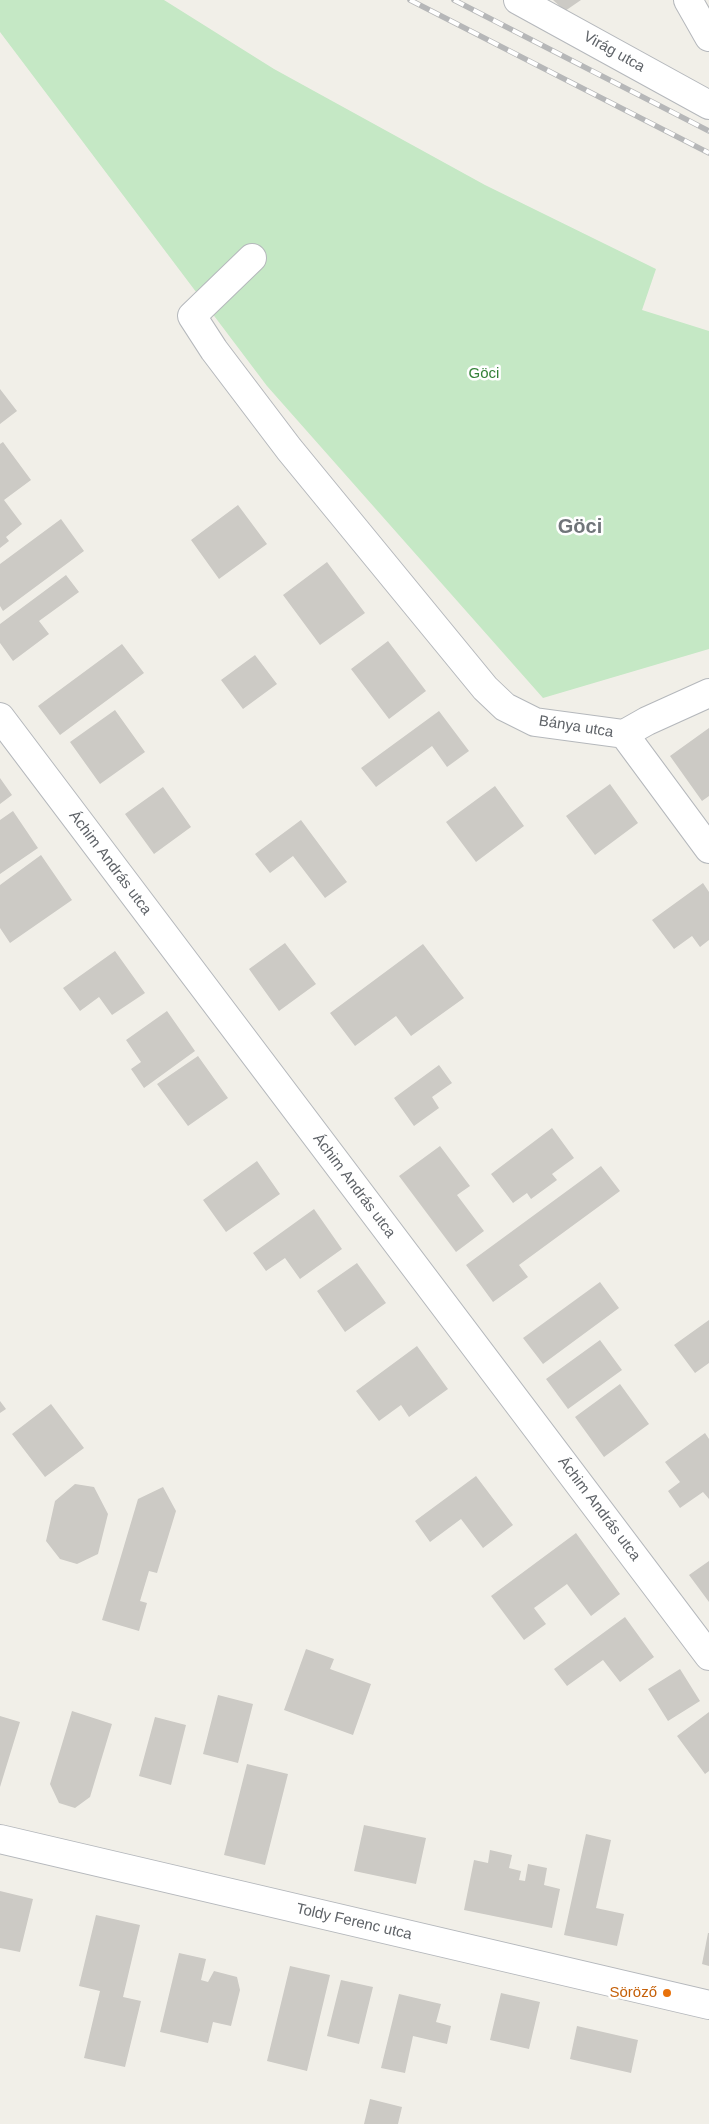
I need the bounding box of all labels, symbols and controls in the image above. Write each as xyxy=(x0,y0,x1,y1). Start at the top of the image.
street label: Virág utca xyxy=(580,28,648,76)
park label: Göci xyxy=(469,365,499,383)
district label: Göci xyxy=(558,515,602,539)
street label: Bánya utca xyxy=(538,712,614,742)
street label: Áchim András utca xyxy=(65,807,155,919)
street label: Áchim András utca xyxy=(309,1130,399,1242)
street label: Áchim András utca xyxy=(554,1453,644,1565)
street label: Toldy Ferenc utca xyxy=(294,1900,414,1944)
place label: Söröző xyxy=(609,1984,657,2002)
marker: Söröző xyxy=(661,1987,673,1999)

